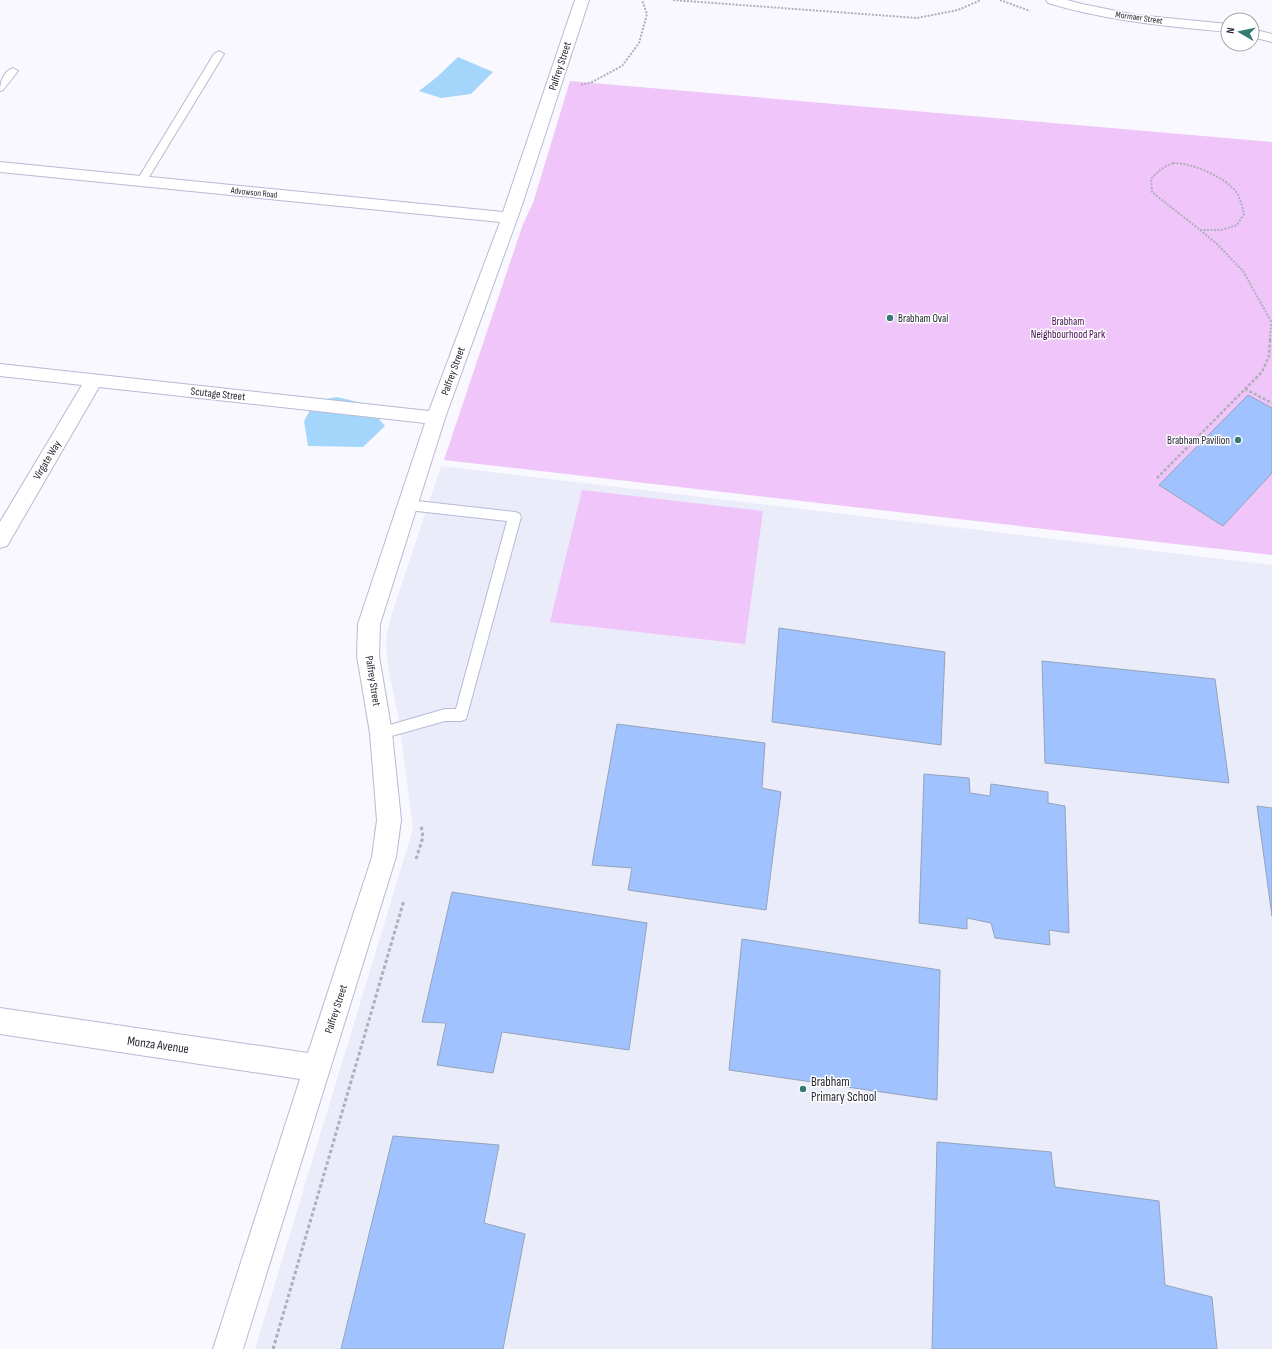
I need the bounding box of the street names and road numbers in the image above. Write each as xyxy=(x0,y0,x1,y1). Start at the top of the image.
street label: Mormaer Street xyxy=(1115,9,1164,27)
street label: Palfrey Street xyxy=(546,39,574,92)
street label: Advowson Road xyxy=(229,185,278,201)
street label: Palfrey Street xyxy=(438,344,468,397)
street label: Scutage Street xyxy=(190,385,247,403)
street label: Virgate Way xyxy=(30,438,64,482)
street label: Palfrey Street xyxy=(363,655,383,708)
street label: Palfrey Street xyxy=(322,982,350,1035)
street label: Monza Avenue xyxy=(126,1033,190,1057)

